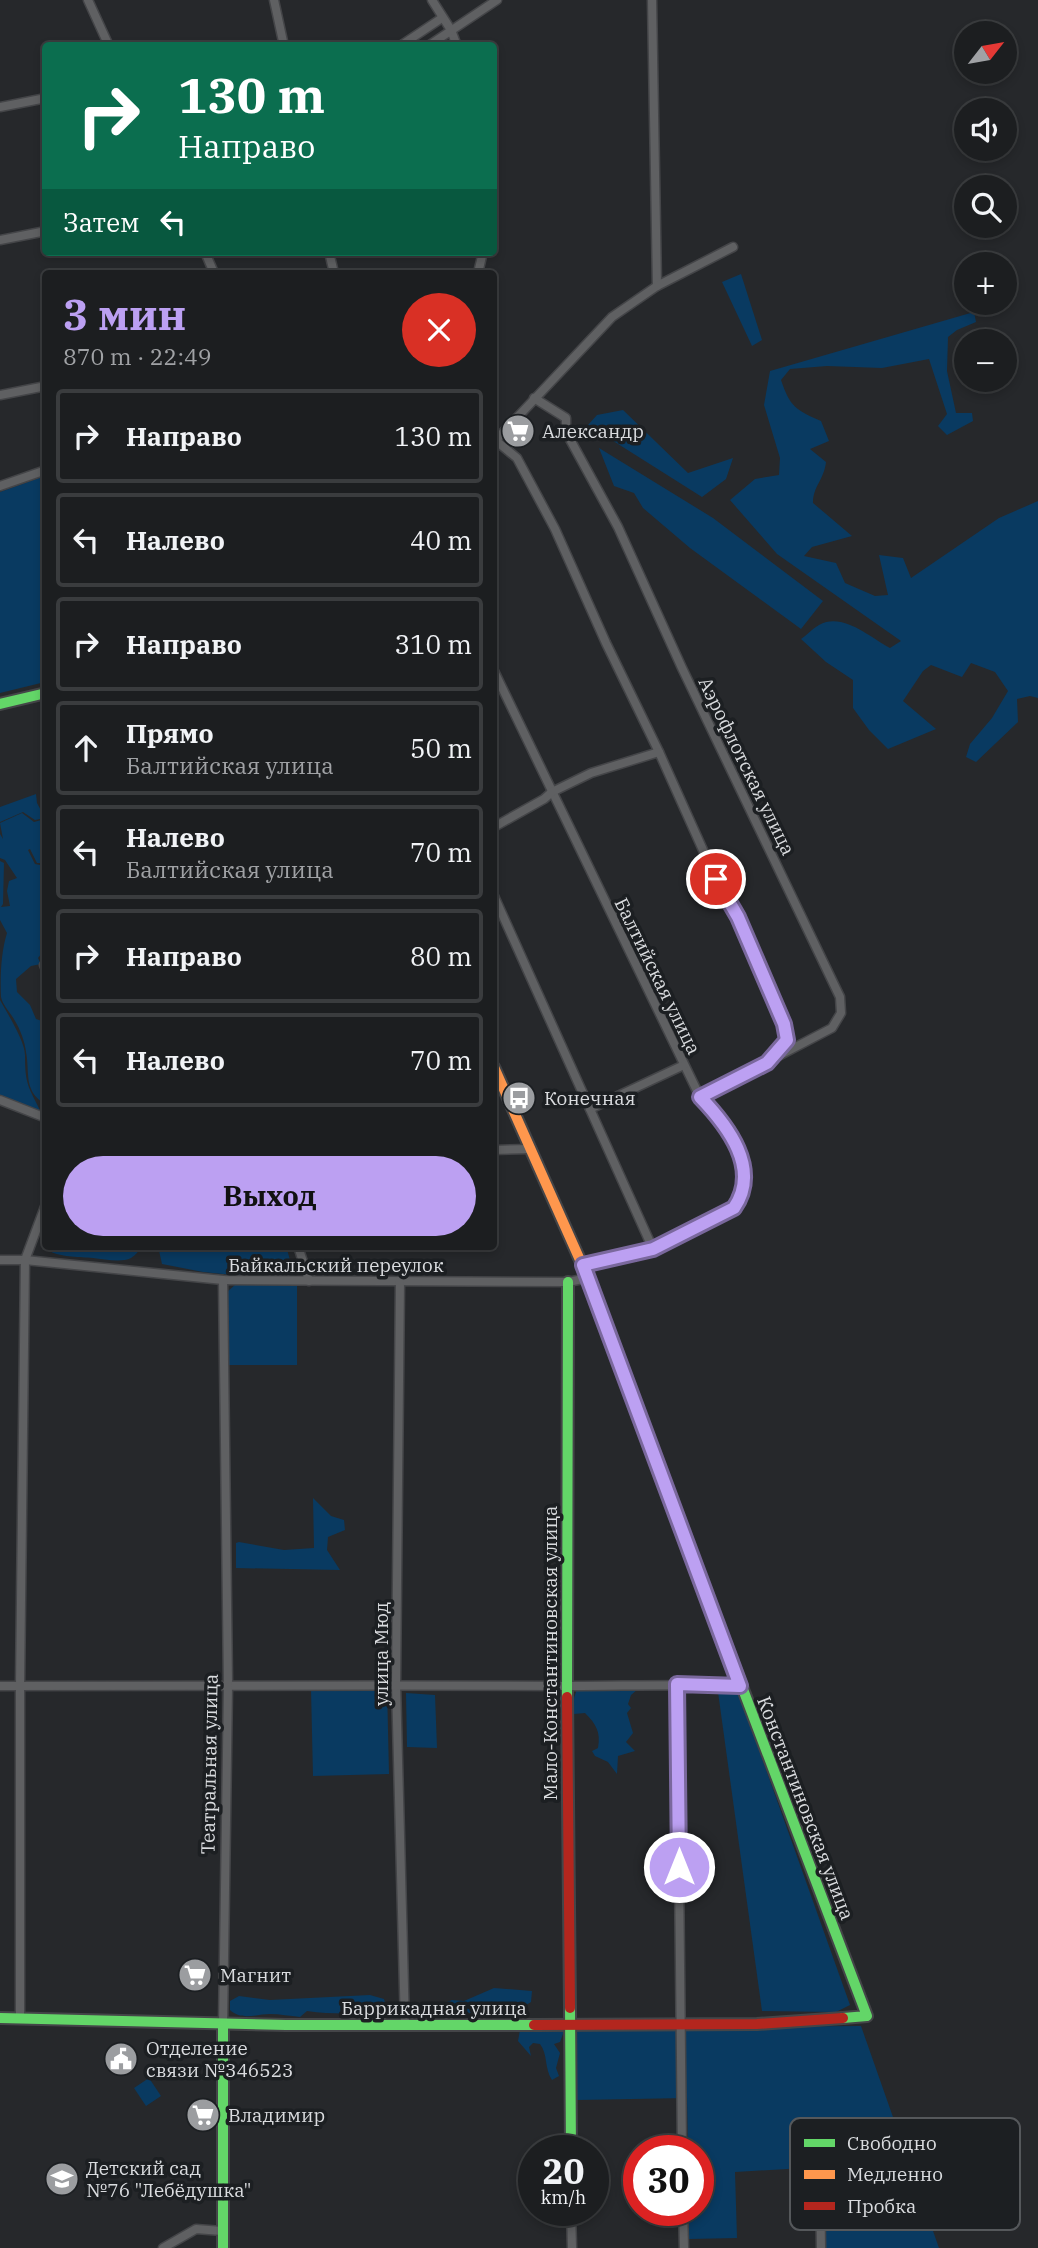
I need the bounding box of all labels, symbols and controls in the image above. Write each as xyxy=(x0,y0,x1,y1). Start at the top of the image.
north arrow xyxy=(954,21,1017,84)
map controls xyxy=(954,21,1017,392)
text: 130 m xyxy=(178,63,325,126)
icon: right xyxy=(63,70,154,161)
button: sound xyxy=(954,98,1017,161)
text: Направо xyxy=(178,125,315,167)
button: search xyxy=(954,175,1017,238)
icon: left xyxy=(154,203,192,241)
text: Затем xyxy=(63,205,140,239)
button: + xyxy=(954,252,1017,315)
text: 3 мин xyxy=(63,287,186,342)
button: close xyxy=(402,293,476,367)
button: − xyxy=(954,329,1017,392)
text: 870 m · 22:49 xyxy=(63,341,212,371)
supermarket icon: Александр xyxy=(499,412,537,450)
icon: right xyxy=(67,417,105,455)
text: Направо xyxy=(126,419,242,453)
text: 130 m xyxy=(394,419,472,453)
place label: Александр xyxy=(542,419,644,443)
icon: left xyxy=(67,521,105,559)
text: Налево xyxy=(126,523,225,557)
text: 40 m xyxy=(410,523,472,557)
icon: right xyxy=(67,625,105,663)
text: Направо xyxy=(126,627,242,661)
text: 310 m xyxy=(394,627,472,661)
street label: Аэрофлотская улица xyxy=(693,673,801,859)
text: Прямо xyxy=(126,716,214,750)
icon: ahead xyxy=(67,729,105,767)
text: 50 m xyxy=(410,731,472,765)
text: Балтийская улица xyxy=(126,750,334,780)
text: Налево xyxy=(126,820,225,854)
icon: left xyxy=(67,833,105,871)
text: 70 m xyxy=(410,835,472,869)
pin xyxy=(686,849,746,909)
text: Балтийская улица xyxy=(126,854,334,884)
icon: arrive xyxy=(697,860,735,898)
street label: Балтийская улица xyxy=(610,894,706,1058)
icon: right xyxy=(67,937,105,975)
text: Направо xyxy=(126,939,242,973)
text: 80 m xyxy=(410,939,472,973)
icon: left xyxy=(67,1041,105,1079)
text: Налево xyxy=(126,1043,225,1077)
text: 70 m xyxy=(410,1043,472,1077)
bus stop icon: Конечная xyxy=(500,1079,538,1117)
place label: Конечная xyxy=(544,1086,636,1110)
button: Выход xyxy=(63,1156,476,1236)
street label: Байкальский переулок xyxy=(228,1253,444,1277)
street label: Мало-Константиновская улица xyxy=(538,1506,562,1800)
street label: улица Мюд xyxy=(369,1602,393,1706)
street label: Театральная улица xyxy=(195,1673,223,1855)
street label: Константиновская улица xyxy=(752,1693,860,1923)
position arrow xyxy=(642,1830,716,1904)
supermarket icon: Магнит xyxy=(176,1956,214,1994)
place label: Магнит xyxy=(220,1963,291,1987)
street label: Баррикадная улица xyxy=(341,1996,527,2020)
place label: Отделение связи №346523 xyxy=(146,2036,293,2082)
public building icon: Отделение связи №346523 xyxy=(102,2040,140,2078)
supermarket icon: Владимир xyxy=(184,2096,222,2134)
place label: Владимир xyxy=(228,2103,325,2127)
legend xyxy=(790,2118,1020,2230)
text: Свободно xyxy=(847,2131,937,2155)
speed limit sign: 30 xyxy=(623,2135,714,2226)
text: 20 xyxy=(542,2148,585,2194)
place label: Детский сад №76 "Лебёдушка" xyxy=(86,2156,251,2202)
school or university icon: Детский сад №76 "Лебёдушка" xyxy=(43,2160,81,2198)
text: Медленно xyxy=(847,2162,943,2186)
text: km/h xyxy=(541,2186,586,2209)
text: Пробка xyxy=(847,2194,916,2218)

